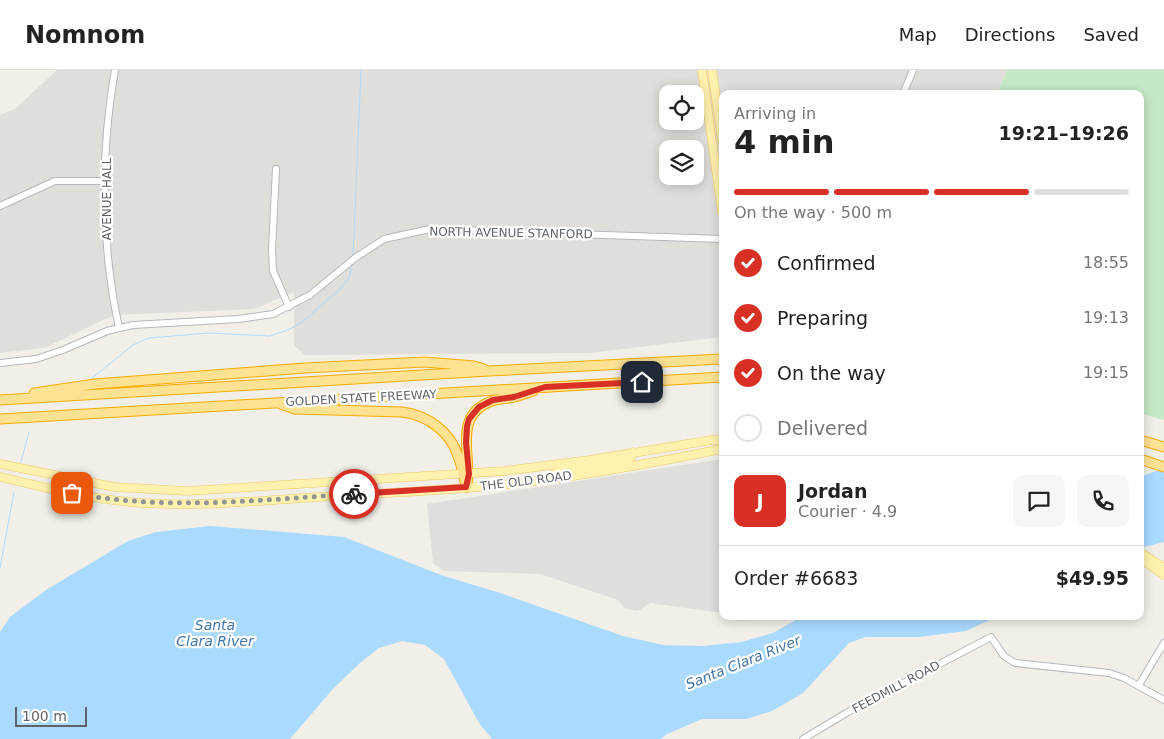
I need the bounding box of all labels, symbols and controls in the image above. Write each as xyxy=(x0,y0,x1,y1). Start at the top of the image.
text: Nomnom xyxy=(25,21,145,49)
text: Map xyxy=(899,24,937,45)
text: Directions xyxy=(965,24,1055,45)
text: Saved xyxy=(1083,24,1139,45)
map controls xyxy=(659,85,704,185)
button: locate xyxy=(659,85,704,130)
text: Arriving in xyxy=(734,104,816,123)
text: 19:21–19:26 xyxy=(999,122,1129,144)
text: 4 min xyxy=(734,123,835,161)
button: layers xyxy=(659,140,704,185)
street label: AVENUE HALL xyxy=(100,157,114,241)
text: On the way · 500 m xyxy=(734,203,892,222)
street label: NORTH AVENUE STANFORD xyxy=(429,225,593,241)
icon: check xyxy=(734,249,762,277)
text: Confirmed xyxy=(777,252,876,274)
text: 18:55 xyxy=(1083,253,1129,272)
icon: check xyxy=(734,304,762,332)
text: Preparing xyxy=(777,307,868,329)
text: 19:13 xyxy=(1083,308,1129,327)
icon: check xyxy=(734,359,762,387)
pin xyxy=(621,361,663,403)
text: On the way xyxy=(777,362,886,384)
text: 19:15 xyxy=(1083,363,1129,382)
icon: home xyxy=(628,368,656,396)
street label: GOLDEN STATE FREEWAY xyxy=(285,387,438,409)
text: Delivered xyxy=(777,417,868,439)
street label: THE OLD ROAD xyxy=(479,468,572,494)
courier xyxy=(329,469,379,519)
pin xyxy=(51,472,93,514)
button: chat xyxy=(1013,475,1065,527)
button: phone xyxy=(1077,475,1129,527)
icon: bag xyxy=(58,479,86,507)
icon: bike xyxy=(340,480,368,508)
text: Jordan xyxy=(798,480,867,502)
text: J xyxy=(756,490,764,512)
text: Courier · 4.9 xyxy=(798,502,897,521)
text: Order #6683 xyxy=(734,567,858,589)
text: $49.95 xyxy=(1056,567,1129,589)
water label: Santa Clara River xyxy=(176,617,255,649)
water label: Santa Clara River xyxy=(683,631,804,692)
street label: FEEDMILL ROAD xyxy=(850,658,942,716)
scale bar xyxy=(15,704,88,727)
text: 100 m xyxy=(22,708,67,724)

